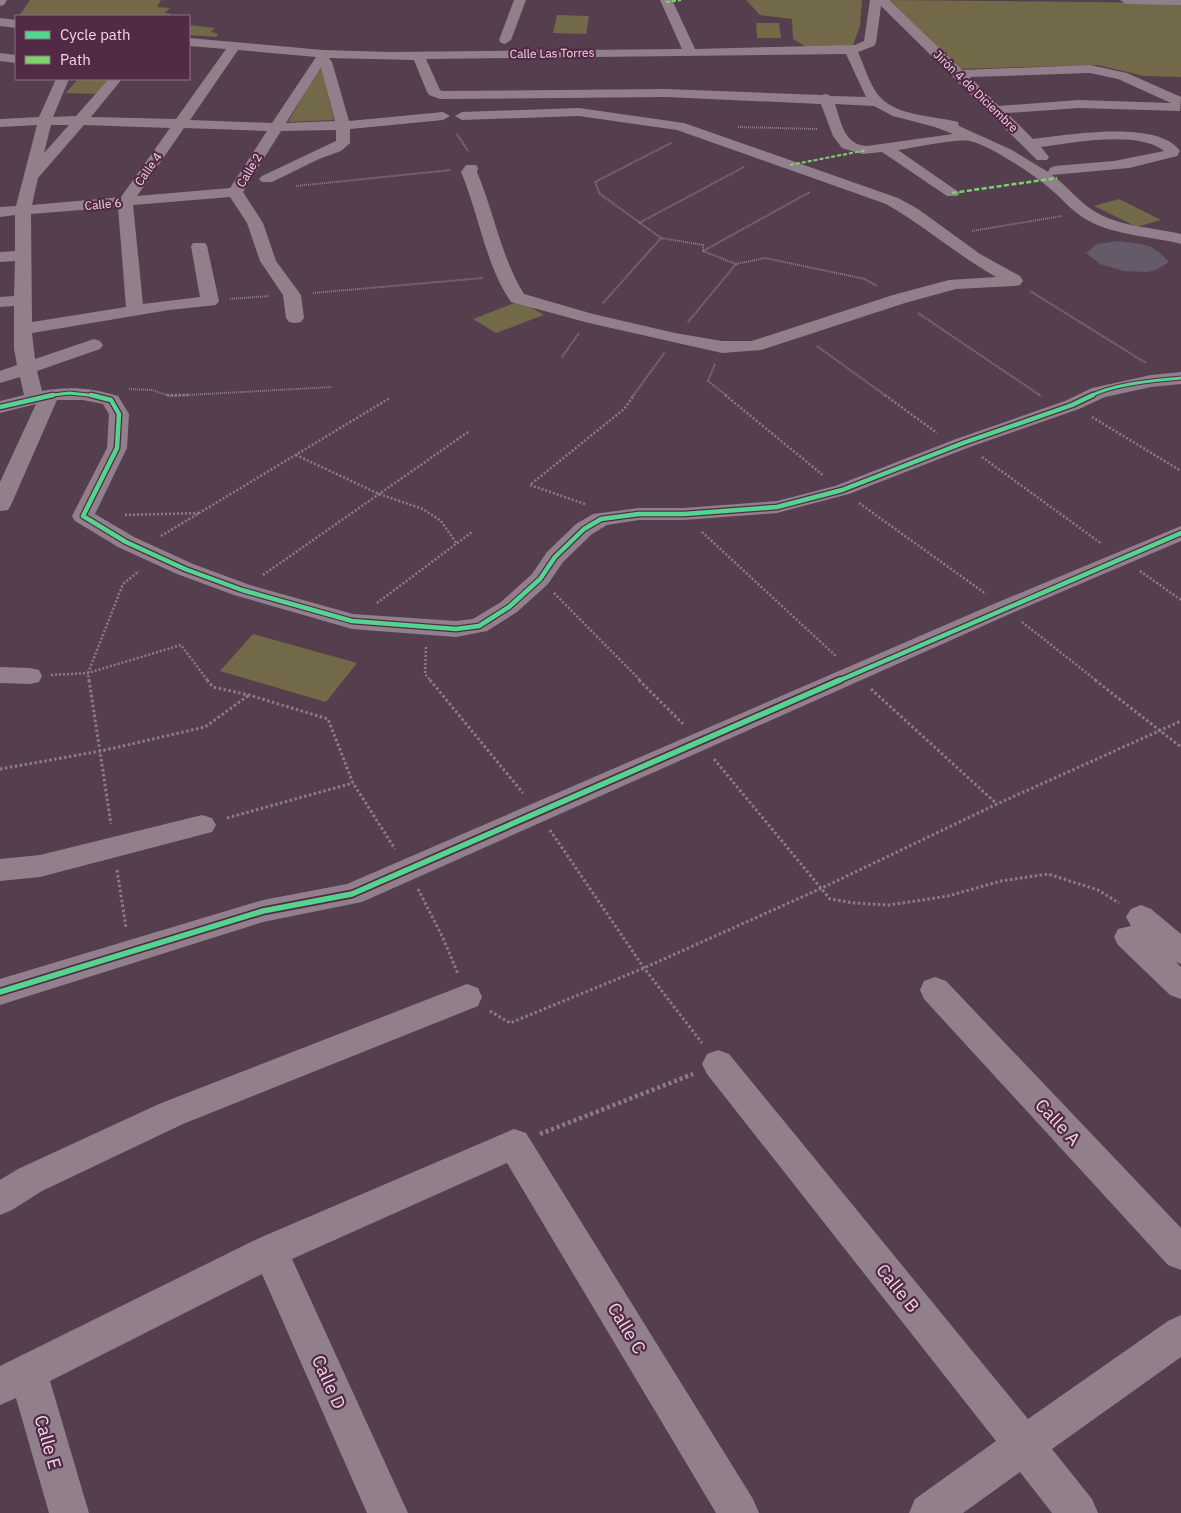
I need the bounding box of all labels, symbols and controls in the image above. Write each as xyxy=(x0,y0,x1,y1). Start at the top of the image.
legend xyxy=(15,15,190,80)
text: Cycle path xyxy=(60,25,131,44)
street label: Calle Las Torres xyxy=(509,45,595,61)
street label: Jirón 4 de Diciembre xyxy=(931,47,1022,135)
text: Path xyxy=(60,50,91,69)
street label: Calle 4 xyxy=(131,150,165,188)
street label: Calle 2 xyxy=(233,150,265,190)
street label: Calle 6 xyxy=(84,195,122,213)
street label: Calle A xyxy=(1030,1094,1086,1151)
street label: Calle B xyxy=(871,1259,925,1317)
street label: Calle C xyxy=(603,1298,651,1358)
street label: Calle D xyxy=(307,1351,351,1413)
street label: Calle E xyxy=(29,1412,67,1472)

